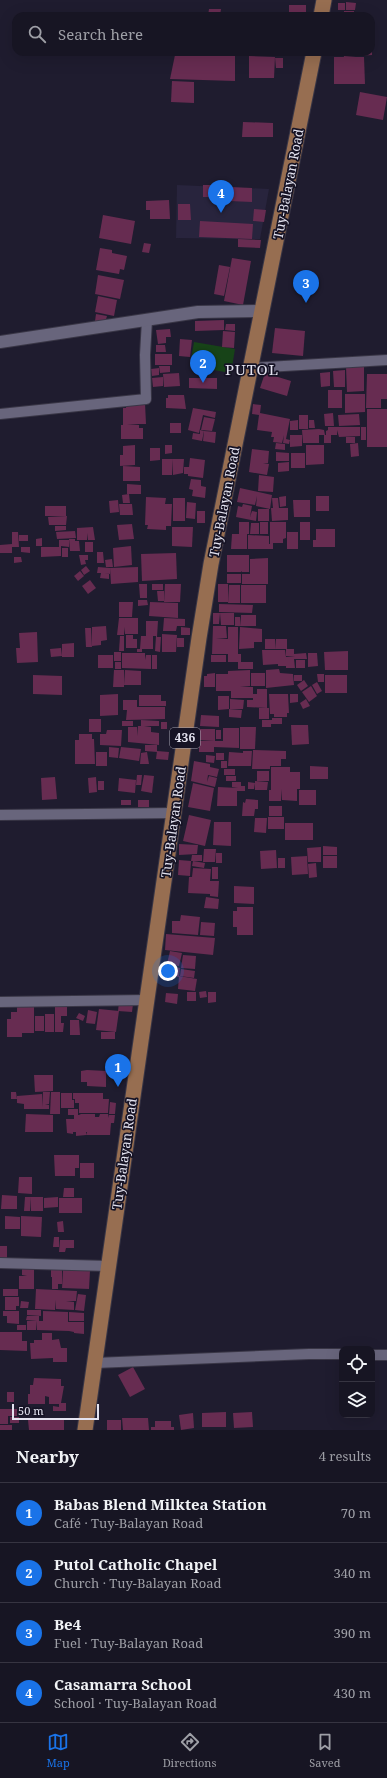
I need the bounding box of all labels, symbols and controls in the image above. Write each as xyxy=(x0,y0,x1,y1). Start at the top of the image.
search box xyxy=(12,12,375,56)
icon: search xyxy=(26,23,48,45)
text: Search here xyxy=(58,24,143,44)
street label: Tuy-Balayan Road xyxy=(268,127,308,241)
pin: 4 xyxy=(208,180,234,213)
pin: 3 xyxy=(293,270,319,303)
pin: 2 xyxy=(190,350,216,383)
district label: PUTOL xyxy=(225,359,279,379)
street label: Tuy-Balayan Road xyxy=(204,445,244,559)
road number: 436 xyxy=(170,728,200,748)
street label: Tuy-Balayan Road xyxy=(156,765,190,879)
your location xyxy=(158,961,178,981)
pin: 1 xyxy=(105,1054,131,1087)
street label: Tuy-Balayan Road xyxy=(107,1097,141,1211)
map controls xyxy=(339,1346,375,1418)
button: locate xyxy=(339,1346,375,1382)
button: layers xyxy=(339,1382,375,1418)
scale bar xyxy=(12,1402,99,1421)
text: 50 m xyxy=(18,1403,44,1418)
text: Nearby xyxy=(16,1445,79,1468)
text: 4 results xyxy=(319,1447,371,1465)
text: Babas Blend Milktea Station xyxy=(54,1494,267,1514)
text: 1 xyxy=(25,1504,33,1522)
text: 70 m xyxy=(341,1504,371,1522)
text: Café · Tuy-Balayan Road xyxy=(54,1514,203,1532)
text: Putol Catholic Chapel xyxy=(54,1554,217,1574)
text: 2 xyxy=(25,1564,33,1582)
text: 340 m xyxy=(334,1564,371,1582)
text: Church · Tuy-Balayan Road xyxy=(54,1574,222,1592)
text: Be4 xyxy=(54,1614,81,1634)
text: 3 xyxy=(25,1624,33,1642)
text: 390 m xyxy=(334,1624,371,1642)
text: Fuel · Tuy-Balayan Road xyxy=(54,1634,203,1652)
text: Casamarra School xyxy=(54,1674,192,1694)
text: 4 xyxy=(25,1684,33,1702)
text: 430 m xyxy=(334,1684,371,1702)
text: School · Tuy-Balayan Road xyxy=(54,1694,217,1712)
tab: Map xyxy=(46,1731,70,1770)
tab: Directions xyxy=(163,1731,216,1770)
tab: Saved xyxy=(309,1731,341,1770)

